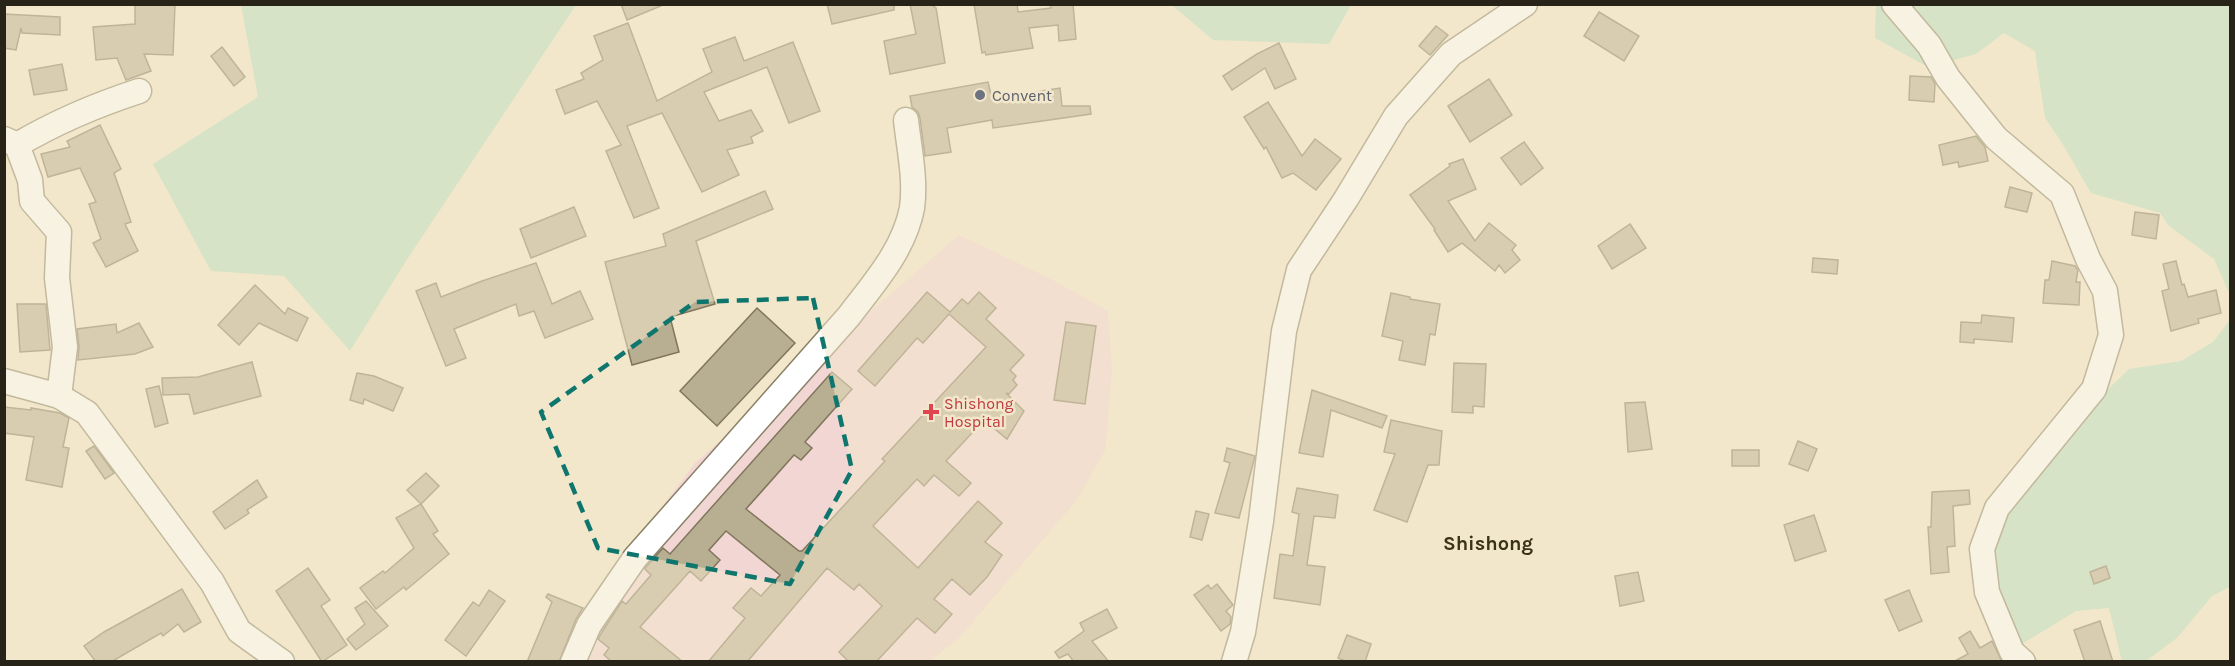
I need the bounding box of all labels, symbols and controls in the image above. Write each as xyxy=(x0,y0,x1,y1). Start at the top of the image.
place label: Convent xyxy=(992,86,1052,105)
marker: Convent xyxy=(973,88,987,102)
place label: Shishong Hospital xyxy=(944,394,1014,431)
marker: Shishong Hospital xyxy=(922,403,940,421)
district label: Shishong xyxy=(1443,532,1533,555)

